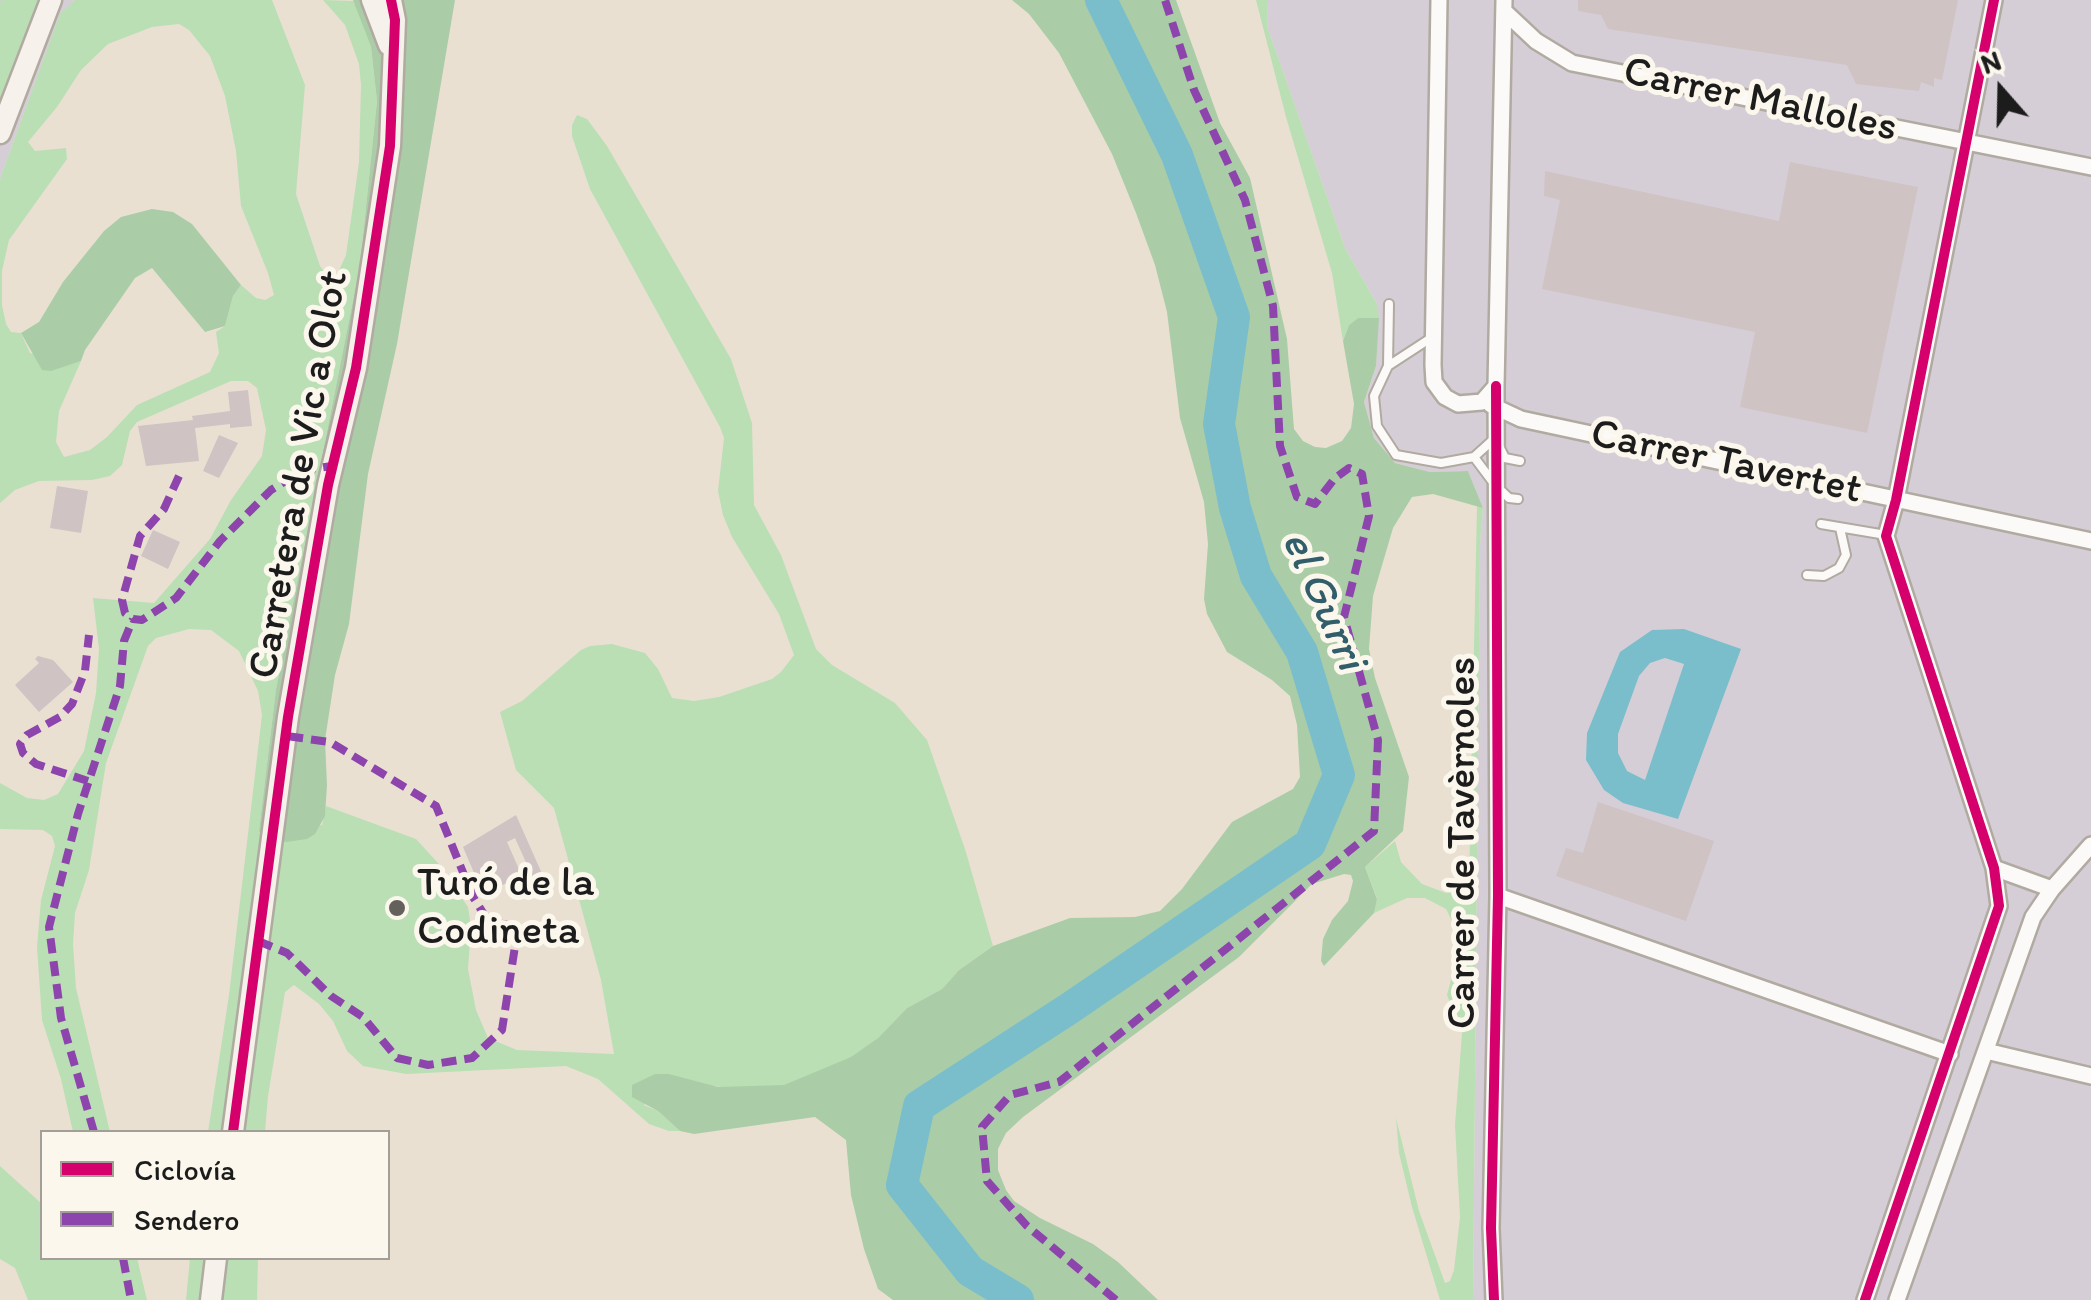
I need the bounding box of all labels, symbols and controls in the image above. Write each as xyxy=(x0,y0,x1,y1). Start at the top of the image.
north arrow xyxy=(1951,40,2051,140)
text: N xyxy=(1976,43,2005,81)
street label: Carrer Malloles xyxy=(1619,47,1901,155)
street label: Carretera de Vic a Olot xyxy=(239,267,361,683)
street label: Carrer Tavertet xyxy=(1586,410,1866,516)
water label: el Gurri xyxy=(1268,523,1376,679)
street label: Carrer de Tavèrnoles xyxy=(1438,657,1488,1029)
place label: Turó de la Codineta xyxy=(417,859,595,958)
marker: Turó de la Codineta xyxy=(386,897,408,919)
legend xyxy=(40,1130,390,1260)
text: Ciclovía xyxy=(134,1151,236,1188)
text: Sendero xyxy=(134,1201,240,1238)

